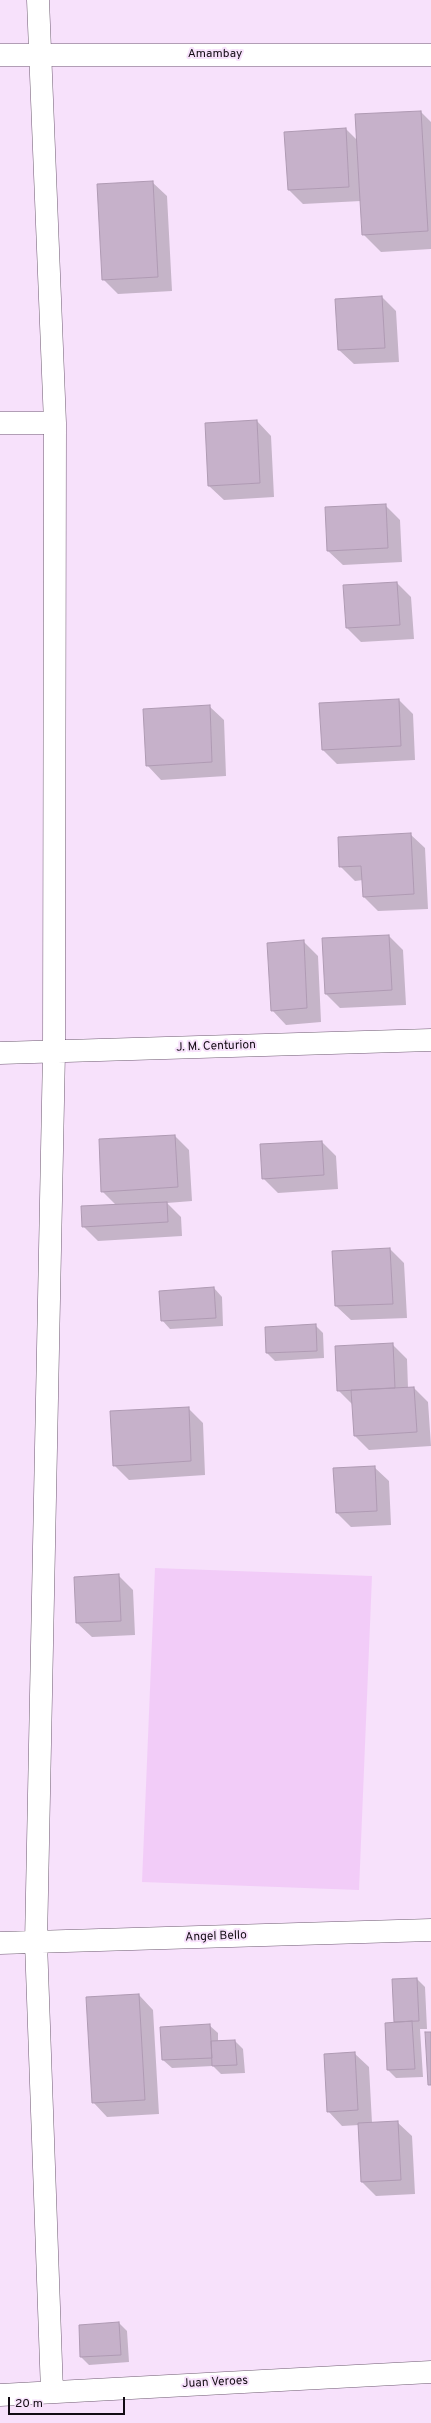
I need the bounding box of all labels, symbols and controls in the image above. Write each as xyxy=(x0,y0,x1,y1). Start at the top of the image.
street label: Amambay xyxy=(188,48,242,62)
street label: J. M. Centurion xyxy=(176,1038,256,1056)
street label: Angel Bello xyxy=(185,1929,247,1945)
street label: Juan Veroes xyxy=(182,2374,248,2392)
scale bar xyxy=(10,2389,127,2415)
text: 20 m xyxy=(15,2396,43,2412)

